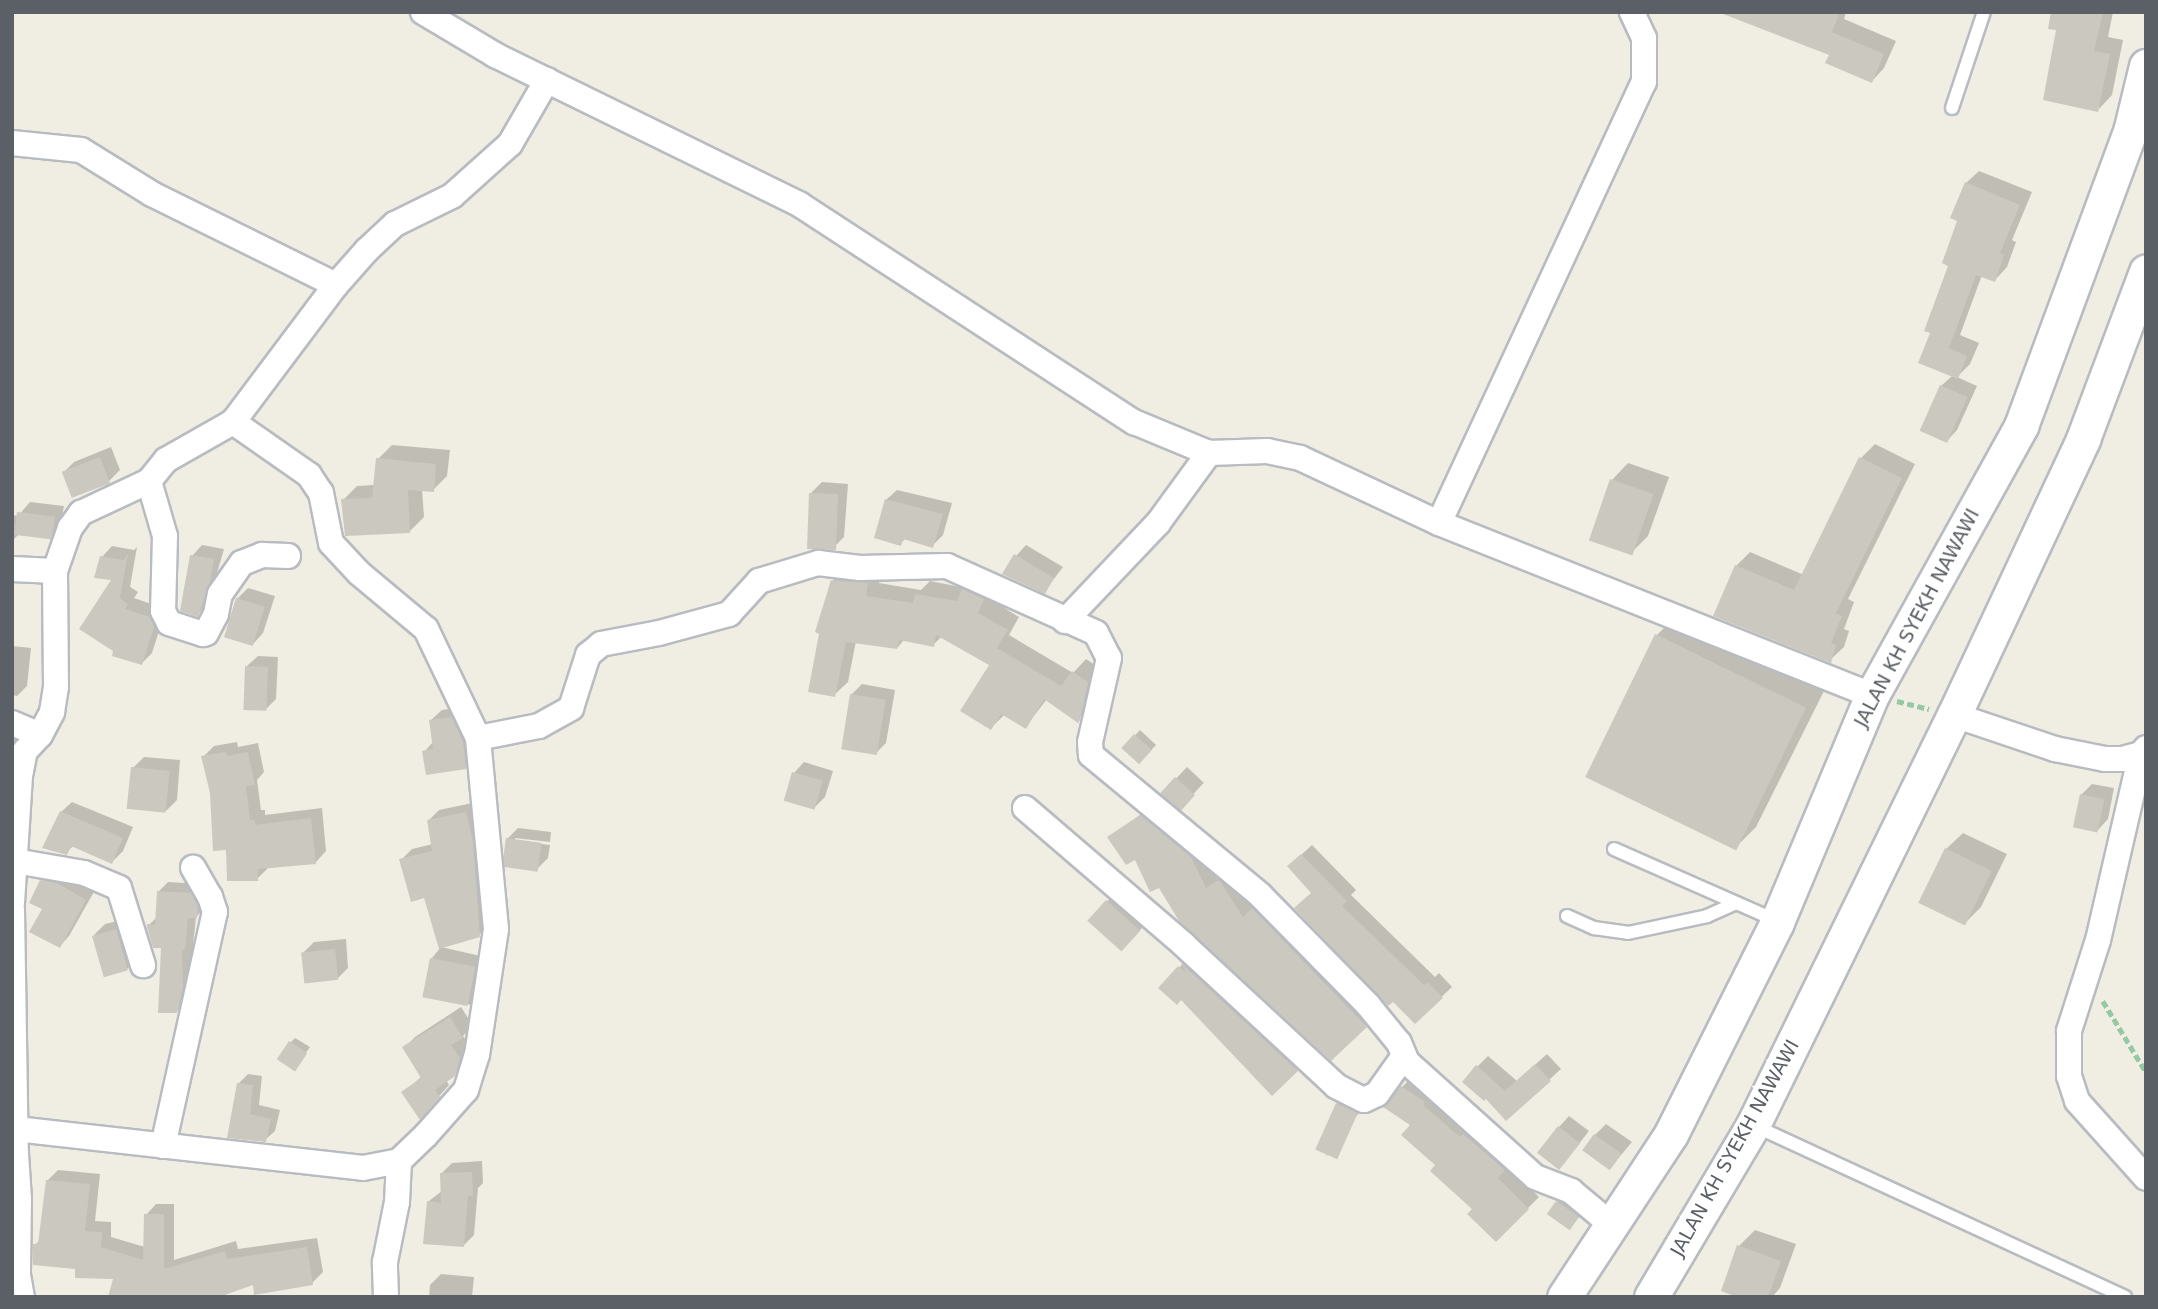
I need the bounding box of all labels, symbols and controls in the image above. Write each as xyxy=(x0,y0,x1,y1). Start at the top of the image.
street label: JALAN KH SYEKH NAWAWI xyxy=(1850,505,1984,731)
street label: JALAN KH SYEKH NAWAWI xyxy=(1666,1036,1804,1260)

